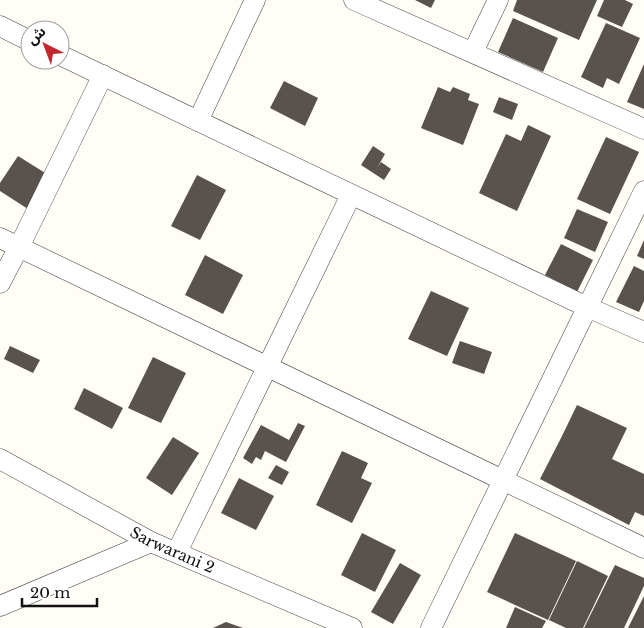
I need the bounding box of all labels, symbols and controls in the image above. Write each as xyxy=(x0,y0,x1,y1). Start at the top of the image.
north arrow xyxy=(20,20,70,70)
text: ش xyxy=(23,22,49,48)
street label: Sarwarani 2 xyxy=(127,522,217,577)
scale bar xyxy=(22,576,98,608)
text: 20 m xyxy=(30,583,70,602)

